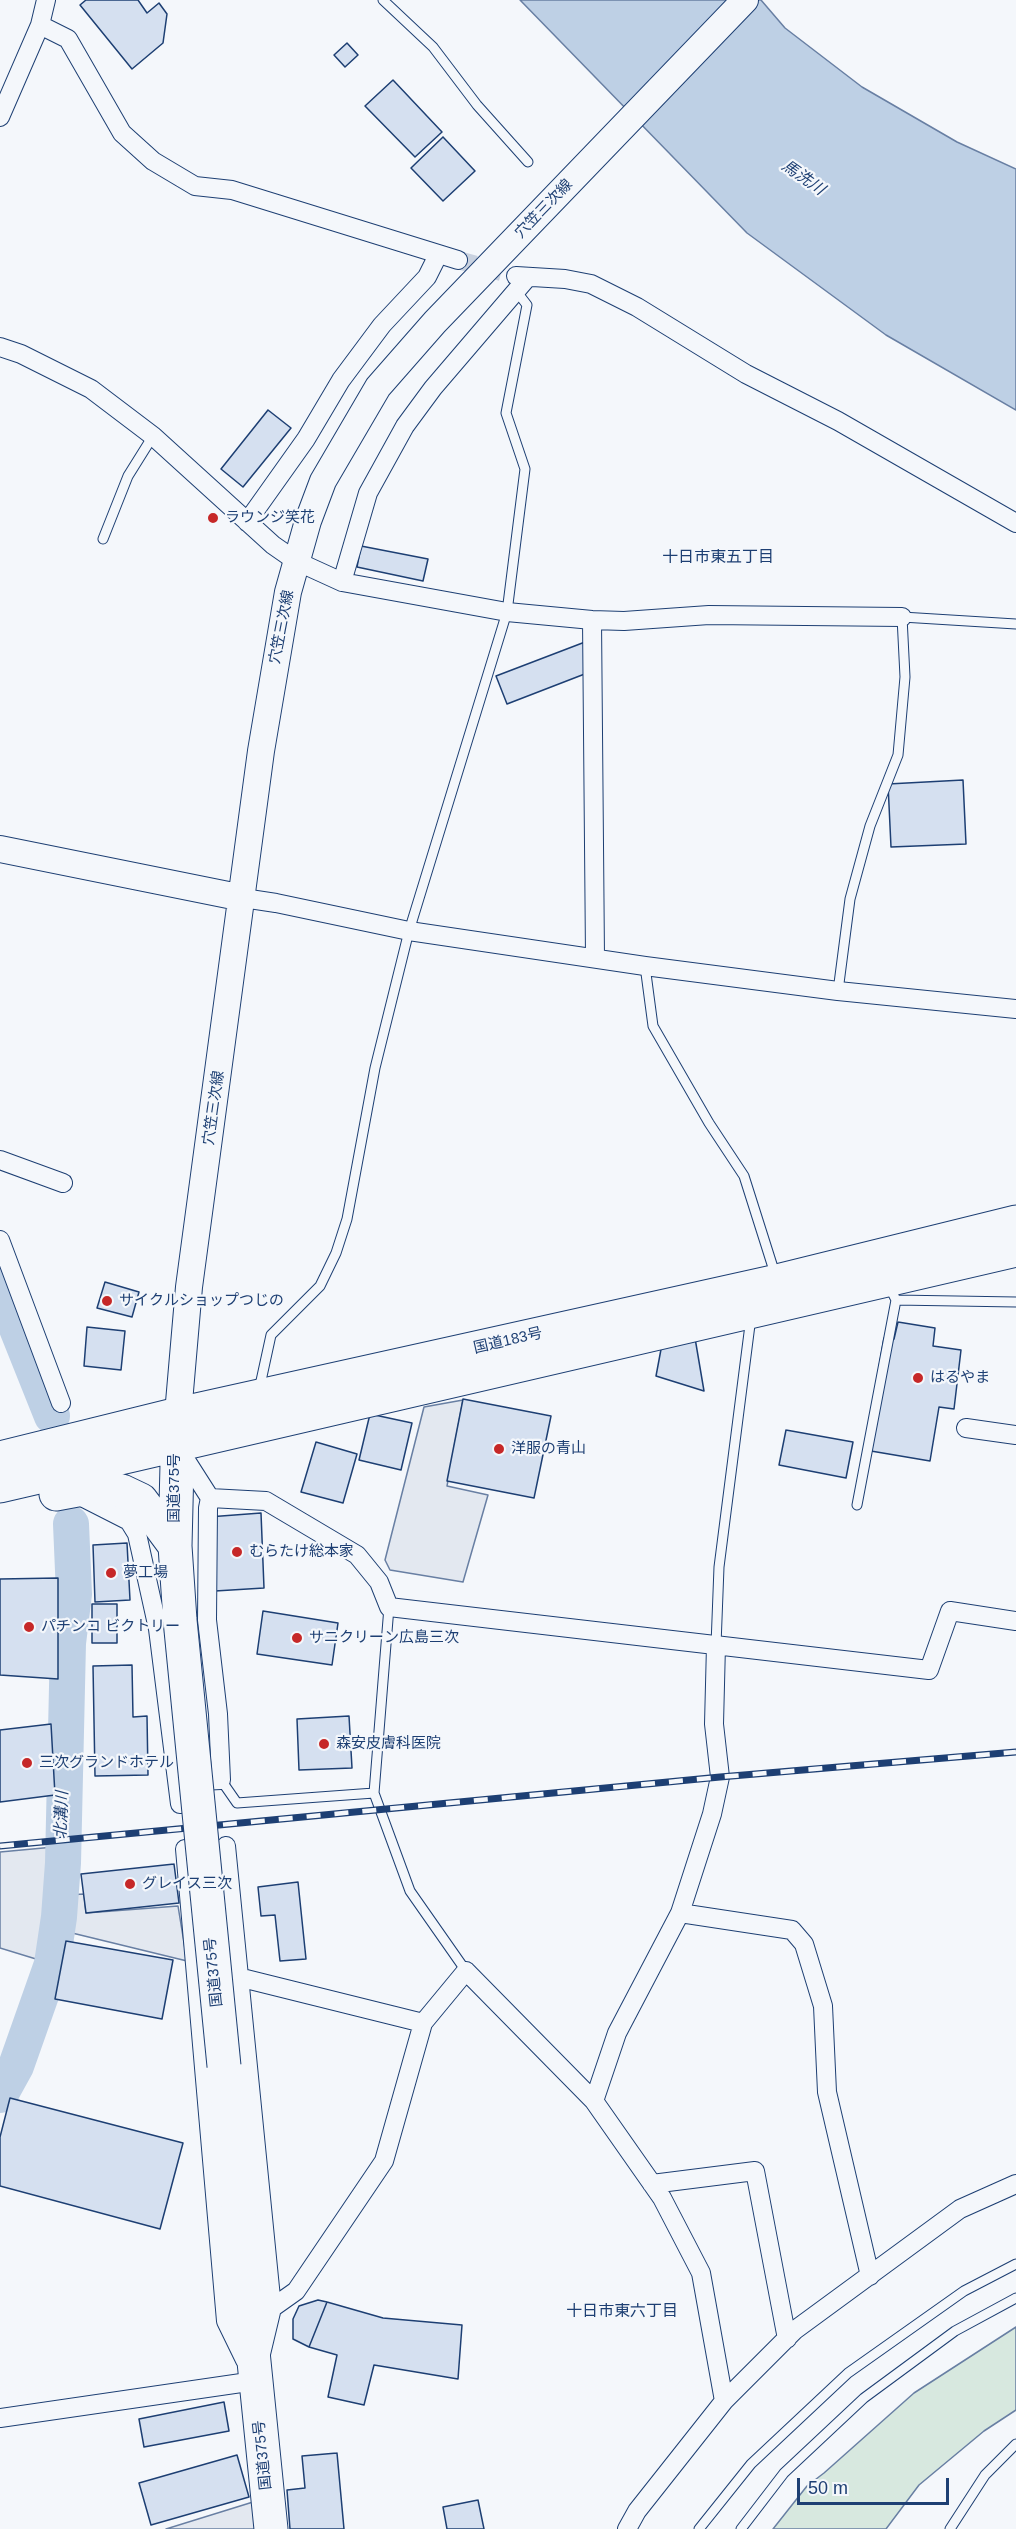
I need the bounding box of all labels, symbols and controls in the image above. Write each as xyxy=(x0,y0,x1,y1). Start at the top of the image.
water label: 馬洗川 xyxy=(778,156,828,200)
street label: 穴笠三次線 xyxy=(511,176,577,242)
place label: ラウンジ笑花 xyxy=(225,509,315,527)
marker: ラウンジ笑花 xyxy=(206,511,220,525)
district label: 十日市東五丁目 xyxy=(662,548,774,568)
street label: 穴笠三次線 xyxy=(266,588,298,666)
street label: 穴笠三次線 xyxy=(200,1070,228,1146)
place label: サイクルショップつじの xyxy=(119,1292,284,1310)
marker: サイクルショップつじの xyxy=(100,1294,114,1308)
street label: 国道183号 xyxy=(472,1324,544,1358)
place label: はるやま xyxy=(930,1369,990,1387)
marker: はるやま xyxy=(911,1371,925,1385)
place label: 洋服の青山 xyxy=(511,1440,586,1458)
marker: 洋服の青山 xyxy=(492,1442,506,1456)
street label: 国道375号 xyxy=(166,1453,184,1523)
place label: むらたけ総本家 xyxy=(249,1543,354,1561)
marker: むらたけ総本家 xyxy=(230,1545,244,1559)
place label: 夢工場 xyxy=(123,1564,168,1582)
marker: 夢工場 xyxy=(104,1566,118,1580)
place label: パチンコ ビクトリー xyxy=(41,1618,180,1636)
marker: パチンコ ビクトリー xyxy=(22,1620,36,1634)
place label: サニクリーン広島三次 xyxy=(309,1629,459,1647)
marker: サニクリーン広島三次 xyxy=(290,1631,304,1645)
place label: 森安皮膚科医院 xyxy=(336,1735,441,1753)
marker: 森安皮膚科医院 xyxy=(317,1737,331,1751)
place label: 三次グランドホテル xyxy=(39,1754,174,1772)
marker: 三次グランドホテル xyxy=(20,1756,34,1770)
water label: 北溝川 xyxy=(52,1791,72,1839)
place label: グレイス三次 xyxy=(142,1875,232,1893)
marker: グレイス三次 xyxy=(123,1877,137,1891)
street label: 国道375号 xyxy=(201,1936,227,2008)
district label: 十日市東六丁目 xyxy=(566,2302,678,2322)
street label: 国道375号 xyxy=(250,2419,276,2491)
scale bar xyxy=(800,2466,952,2504)
text: 50 m xyxy=(808,2478,848,2498)

